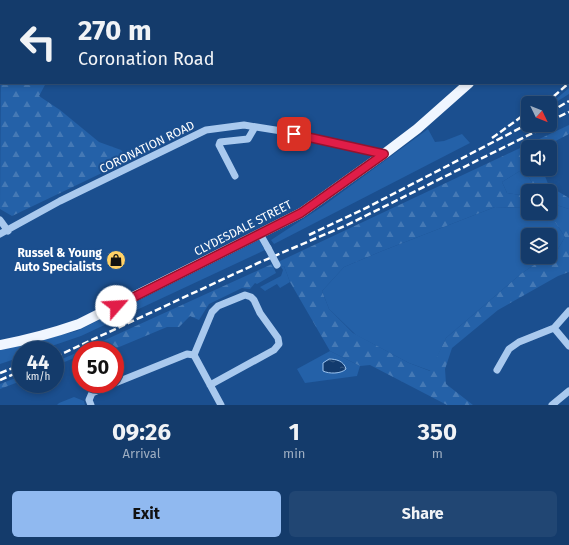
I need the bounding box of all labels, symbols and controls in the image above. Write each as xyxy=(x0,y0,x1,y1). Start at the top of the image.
text: 270 m xyxy=(78,14,152,47)
icon: left xyxy=(12,16,64,68)
text: Coronation Road xyxy=(78,48,214,70)
north arrow xyxy=(521,96,557,132)
map controls xyxy=(521,96,557,264)
pin xyxy=(277,117,311,151)
street label: CORONATION ROAD xyxy=(97,118,197,176)
icon: arrive xyxy=(283,123,305,145)
button: sound xyxy=(521,140,557,176)
button: search xyxy=(521,184,557,220)
street label: CLYDESDALE STREET xyxy=(192,197,295,259)
button: layers xyxy=(521,228,557,264)
place label: Russel & Young Auto Specialists xyxy=(13,246,102,274)
shop icon: Russel & Young Auto Specialists xyxy=(105,249,127,271)
position arrow xyxy=(95,285,137,327)
speed limit sign: 50 xyxy=(72,341,124,393)
text: 44 xyxy=(27,350,49,374)
text: km/h xyxy=(26,371,50,383)
text: 09:26 xyxy=(112,418,171,446)
text: 1 xyxy=(289,418,300,446)
text: 350 xyxy=(418,418,457,446)
text: Arrival xyxy=(122,446,161,461)
text: min xyxy=(283,446,305,461)
text: m xyxy=(432,446,443,461)
button: Exit xyxy=(12,491,281,537)
button: Share xyxy=(289,491,557,537)

